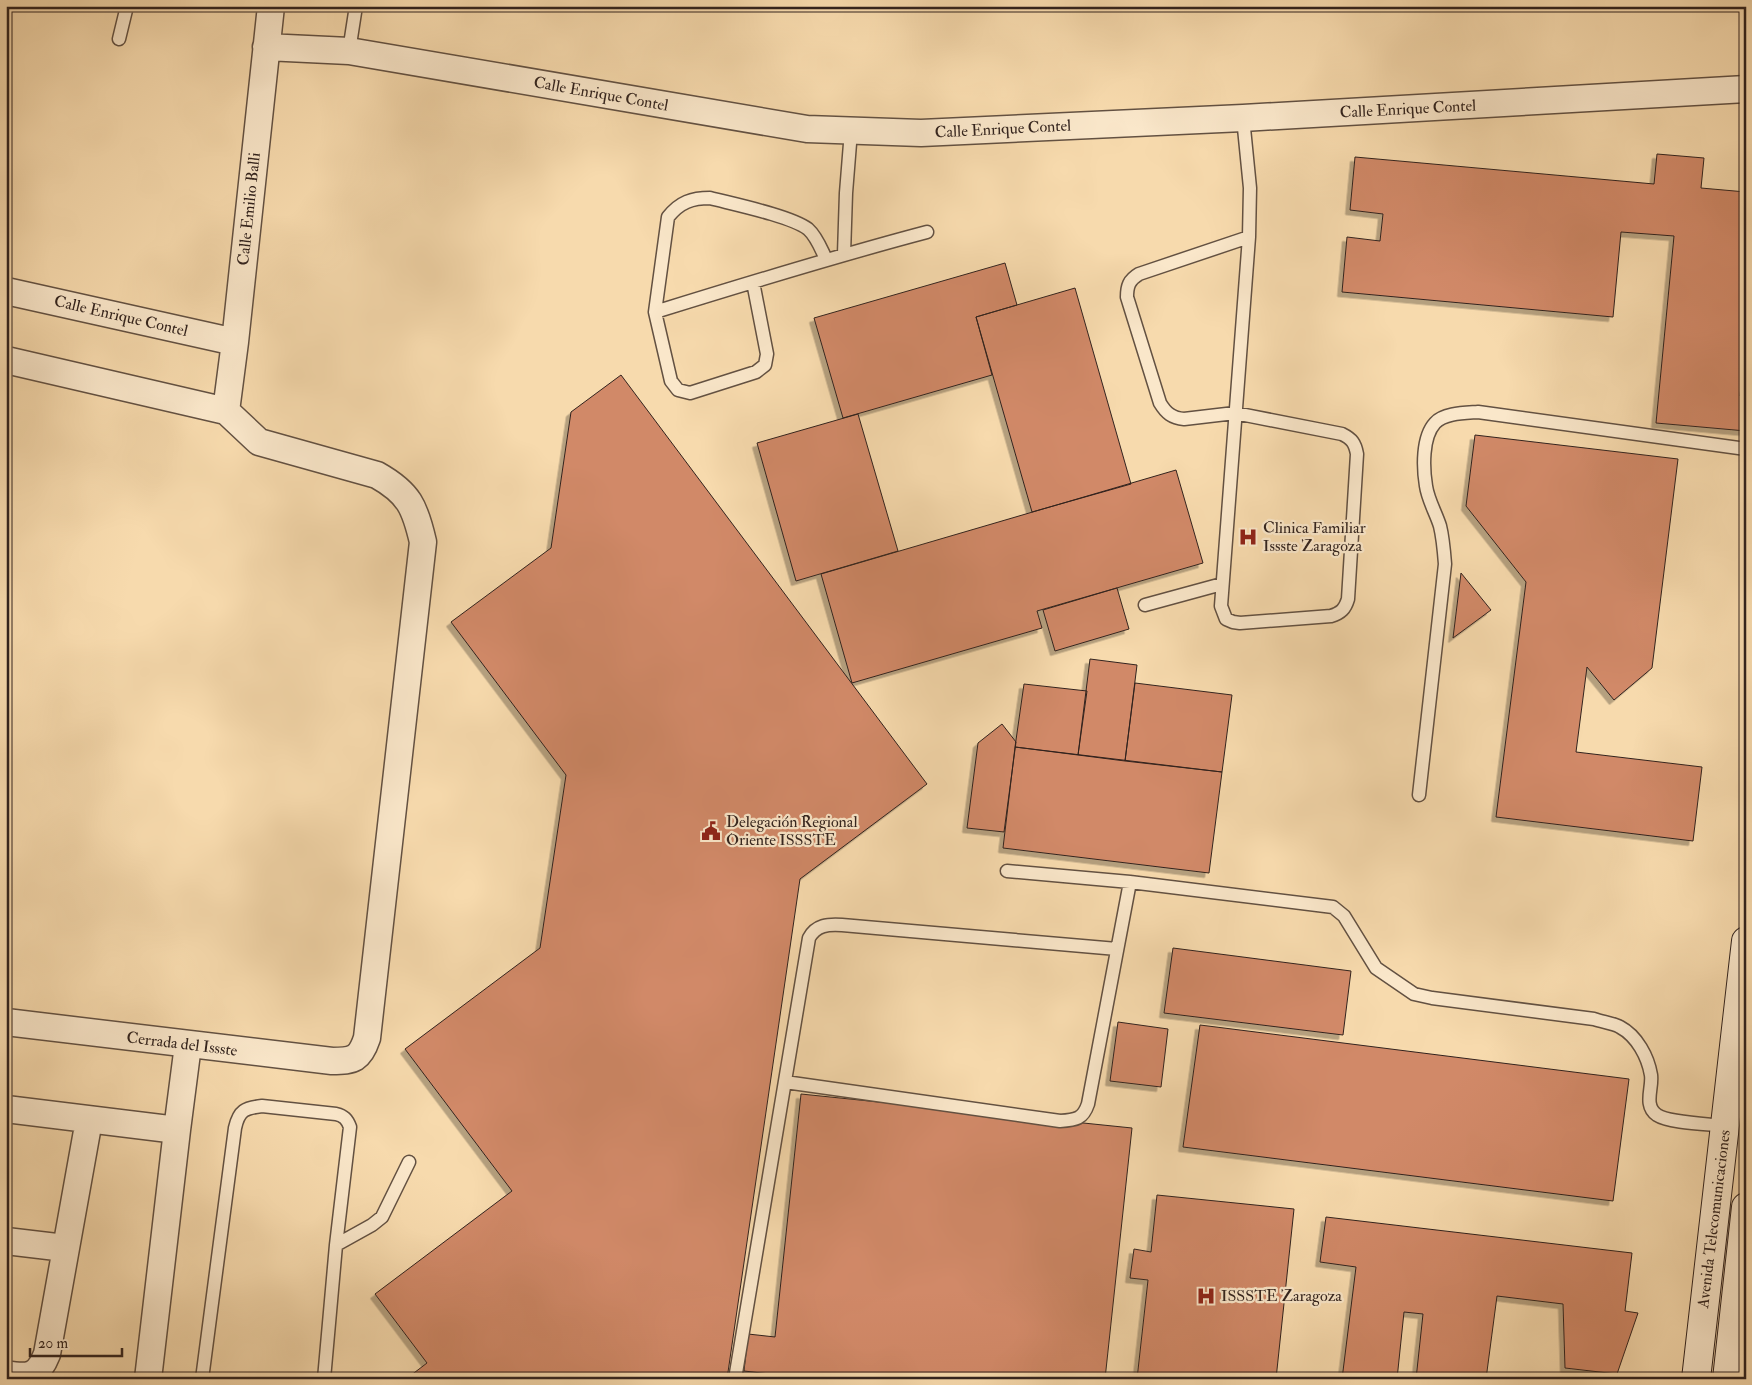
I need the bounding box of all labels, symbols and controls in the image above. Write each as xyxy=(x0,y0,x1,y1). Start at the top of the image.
street label: Calle Enrique Contel xyxy=(532,72,670,116)
street label: Calle Enrique Contel xyxy=(1339,95,1477,123)
street label: Calle Enrique Contel xyxy=(934,115,1072,143)
street label: Calle Emilio Balli xyxy=(233,152,265,266)
street label: Calle Enrique Contel xyxy=(52,291,190,341)
place label: Clinica Familiar Issste Zaragoza xyxy=(1263,518,1366,556)
hospital icon: Clinica Familiar Issste Zaragoza xyxy=(1237,526,1259,548)
place label: Delegación Regional Oriente ISSSTE xyxy=(726,812,858,850)
public building icon: Delegación Regional Oriente ISSSTE xyxy=(700,820,722,842)
street label: Cerrada del Issste xyxy=(125,1027,239,1061)
street label: Avenida Telecomunicaciones xyxy=(1693,1129,1735,1310)
hospital icon: ISSSTE Zaragoza xyxy=(1195,1285,1217,1307)
place label: ISSSTE Zaragoza xyxy=(1221,1286,1342,1306)
scale bar xyxy=(30,1325,122,1357)
text: 20 m xyxy=(38,1334,68,1353)

